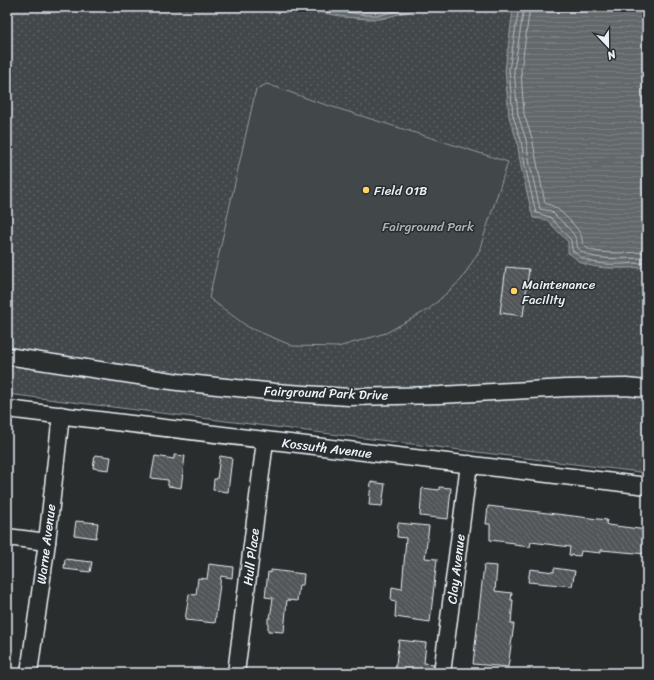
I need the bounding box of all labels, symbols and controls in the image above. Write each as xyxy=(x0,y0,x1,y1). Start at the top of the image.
north arrow xyxy=(588,26,628,66)
text: N xyxy=(604,44,620,65)
place label: Field 01B xyxy=(374,179,427,202)
marker: Field 01B xyxy=(361,185,371,195)
park label: Fairground Park xyxy=(382,215,474,238)
place label: Maintenance Facility xyxy=(522,273,596,311)
marker: Maintenance Facility xyxy=(509,286,519,296)
street label: Fairground Park Drive xyxy=(263,379,389,407)
street label: Kossuth Avenue xyxy=(281,431,374,465)
street label: Warne Avenue xyxy=(30,502,62,585)
street label: Hull Place xyxy=(236,527,266,587)
street label: Clay Avenue xyxy=(440,532,472,605)

